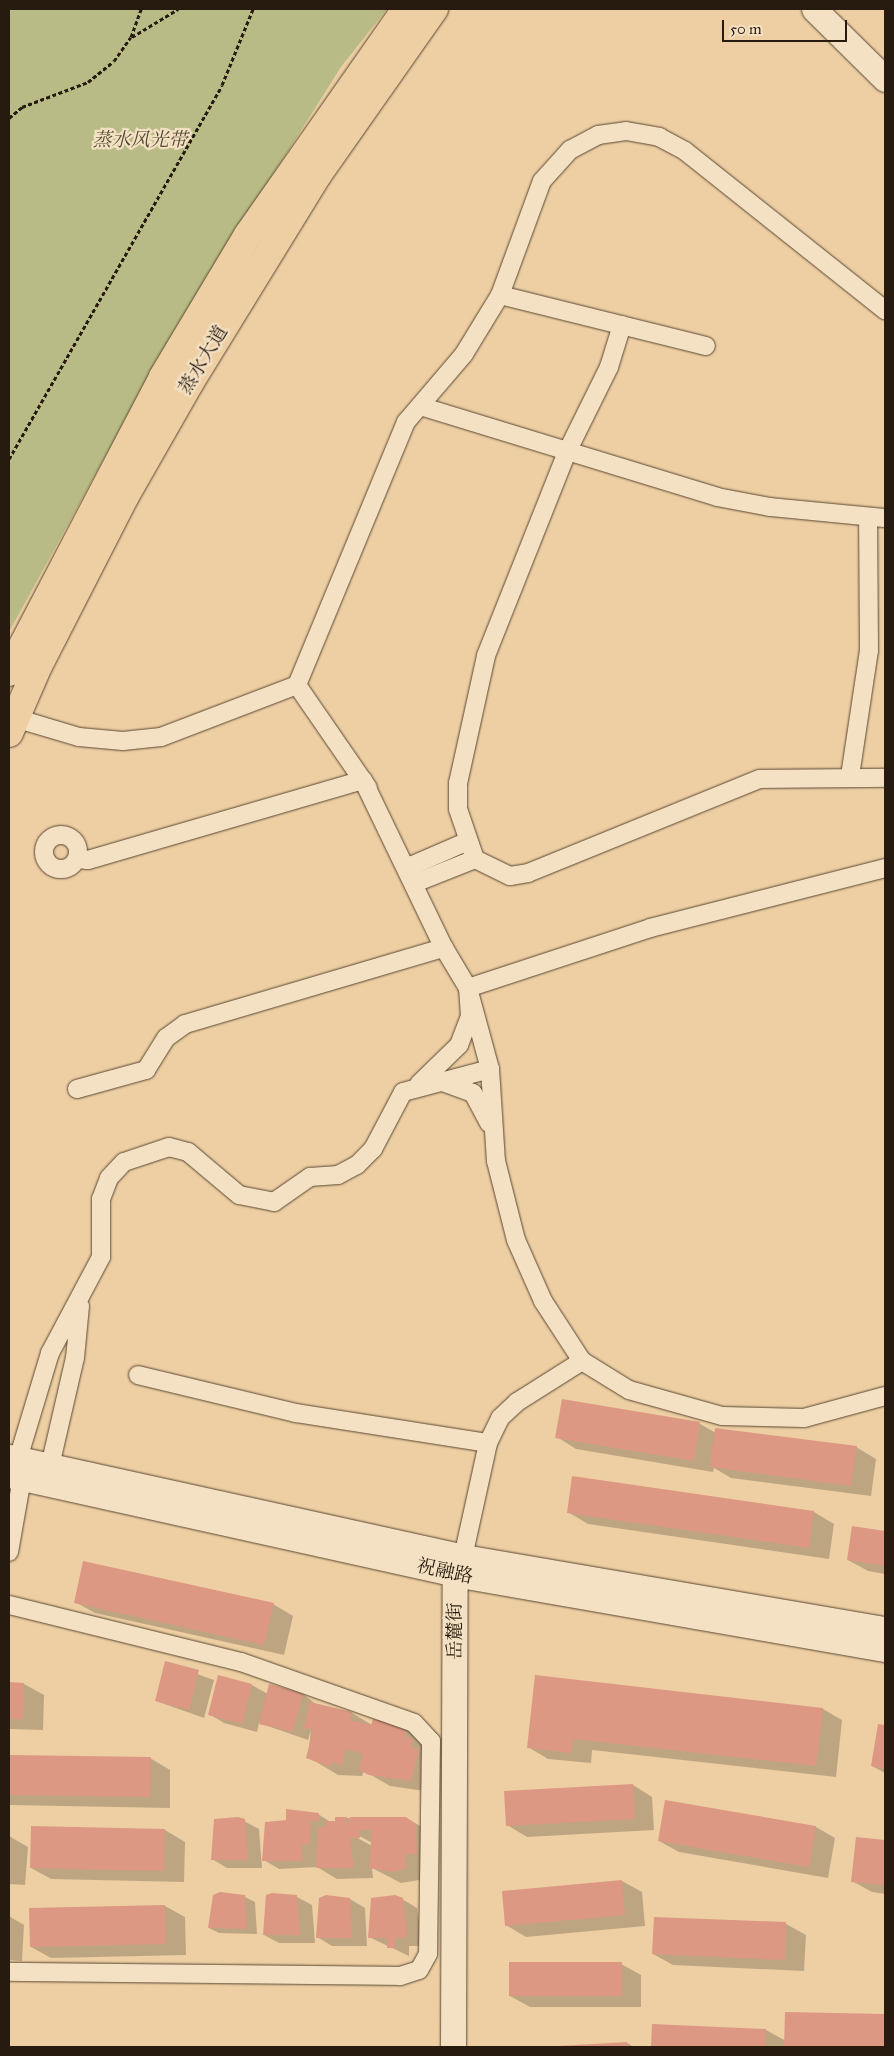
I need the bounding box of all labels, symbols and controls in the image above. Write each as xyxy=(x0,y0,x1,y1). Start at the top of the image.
scale bar xyxy=(724,10,849,42)
text: 50 m xyxy=(730,20,762,38)
park label: 蒸水风光带 xyxy=(93,129,187,151)
street label: 蒸水大道 xyxy=(174,322,232,398)
street label: 祝融路 xyxy=(415,1554,475,1588)
street label: 岳麓街 xyxy=(444,1603,466,1659)

